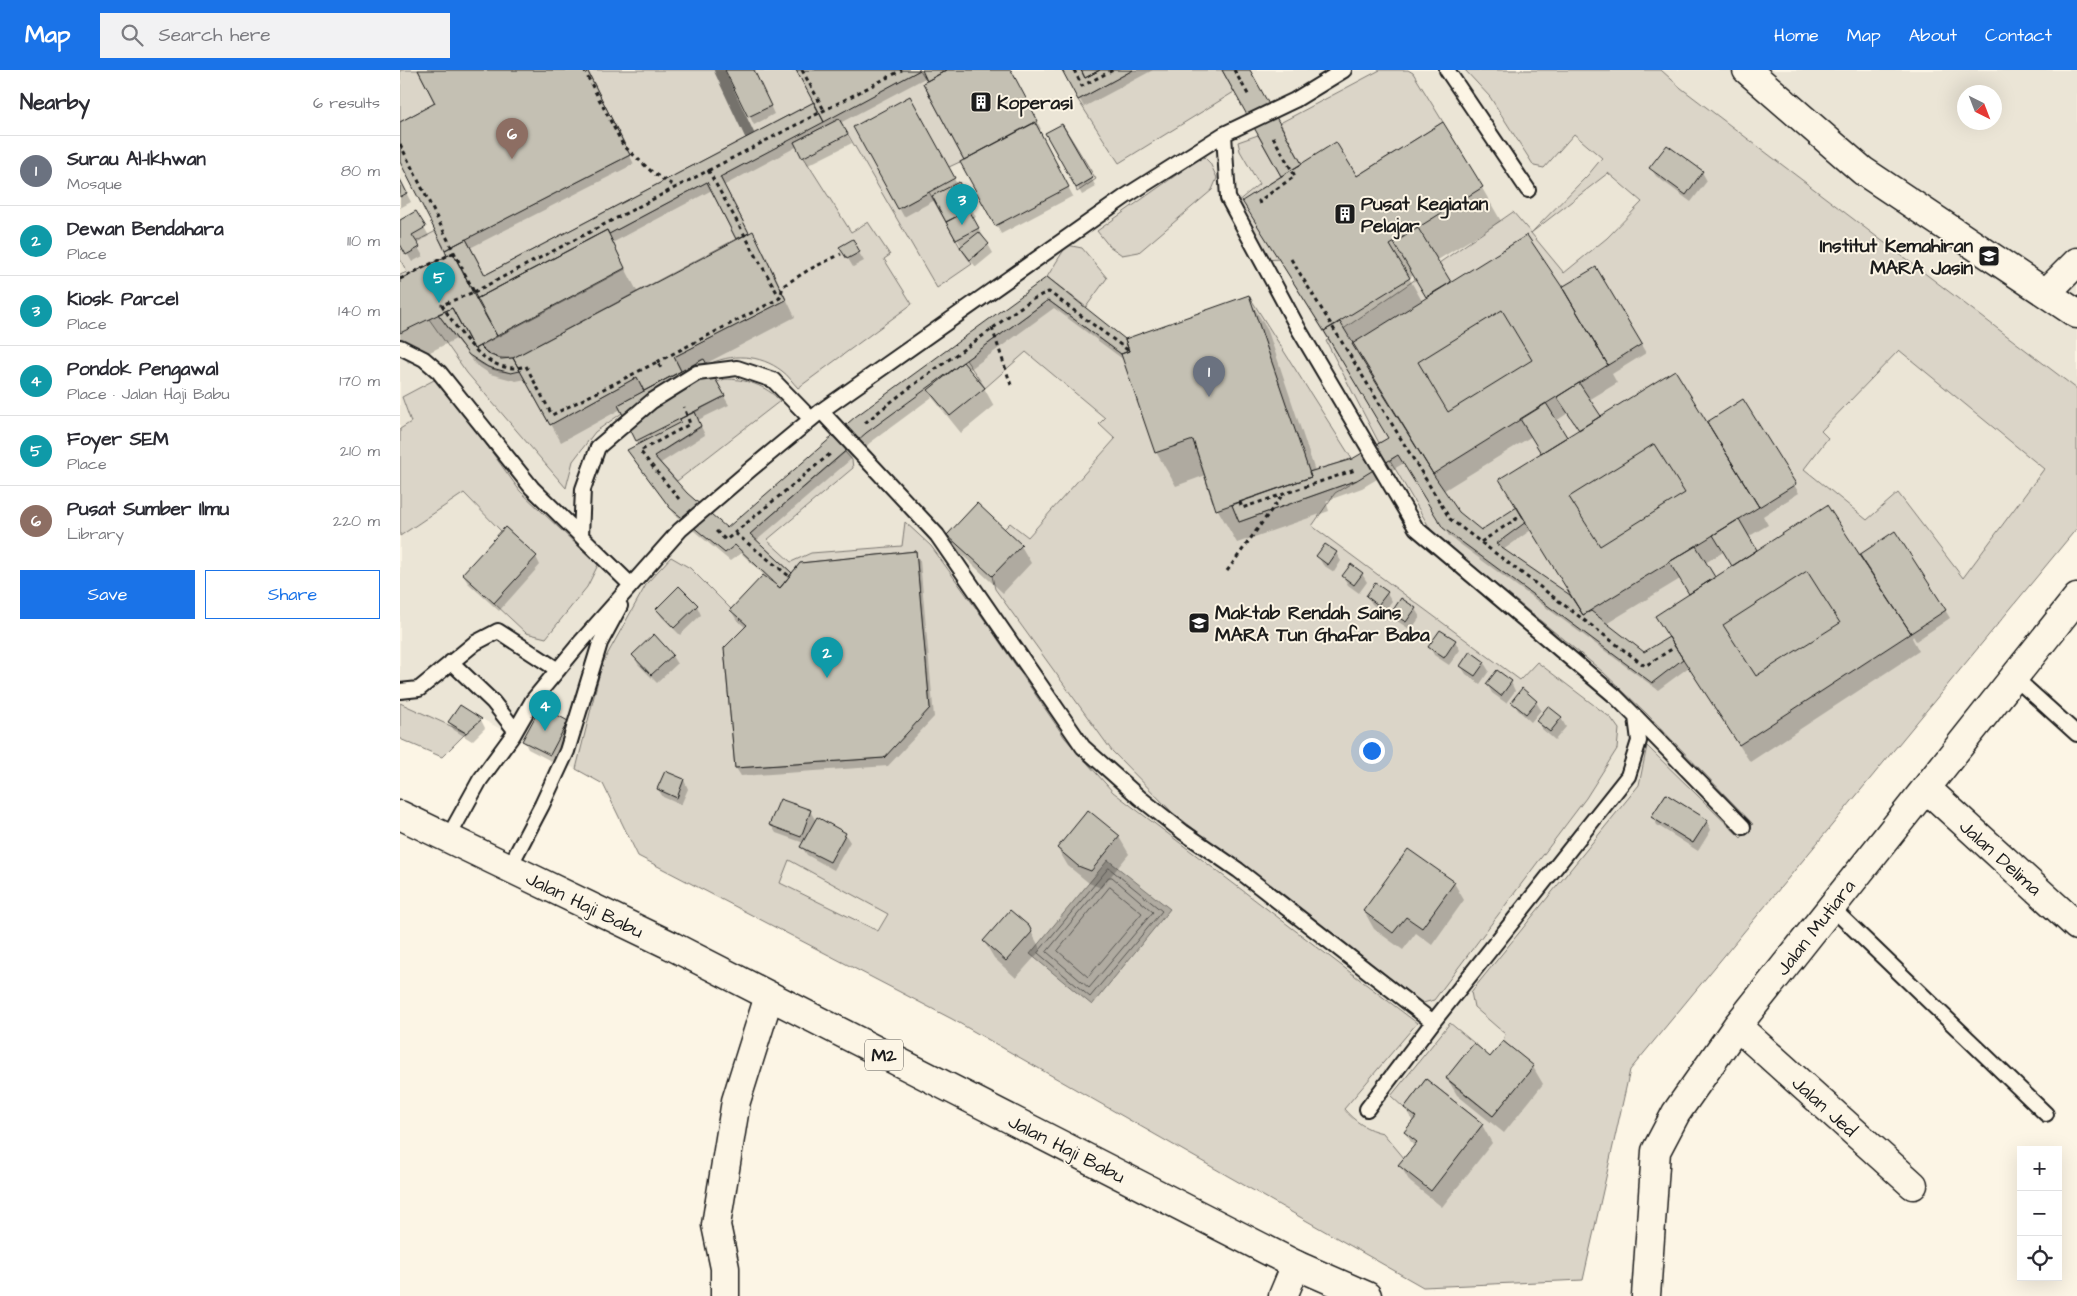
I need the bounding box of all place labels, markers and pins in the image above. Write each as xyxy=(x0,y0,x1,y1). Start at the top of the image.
building icon: Koperasi xyxy=(969,90,993,114)
place label: Koperasi xyxy=(997,90,1073,117)
pin: 6 xyxy=(496,118,528,159)
pin: 3 xyxy=(946,184,978,225)
place label: Pusat Kegiatan Pelajar xyxy=(1361,191,1489,240)
building icon: Pusat Kegiatan Pelajar xyxy=(1333,202,1357,226)
place label: Institut Kemahiran MARA Jasin xyxy=(1820,233,1973,282)
school or university icon: Institut Kemahiran MARA Jasin xyxy=(1977,244,2001,268)
pin: 5 xyxy=(423,262,455,303)
pin: 1 xyxy=(1193,356,1225,397)
place label: Maktab Rendah Sains MARA Tun Ghafar Baba xyxy=(1215,600,1430,649)
school or university icon: Maktab Rendah Sains MARA Tun Ghafar Baba xyxy=(1187,611,1211,635)
pin: 2 xyxy=(811,637,843,678)
pin: 4 xyxy=(529,690,561,731)

